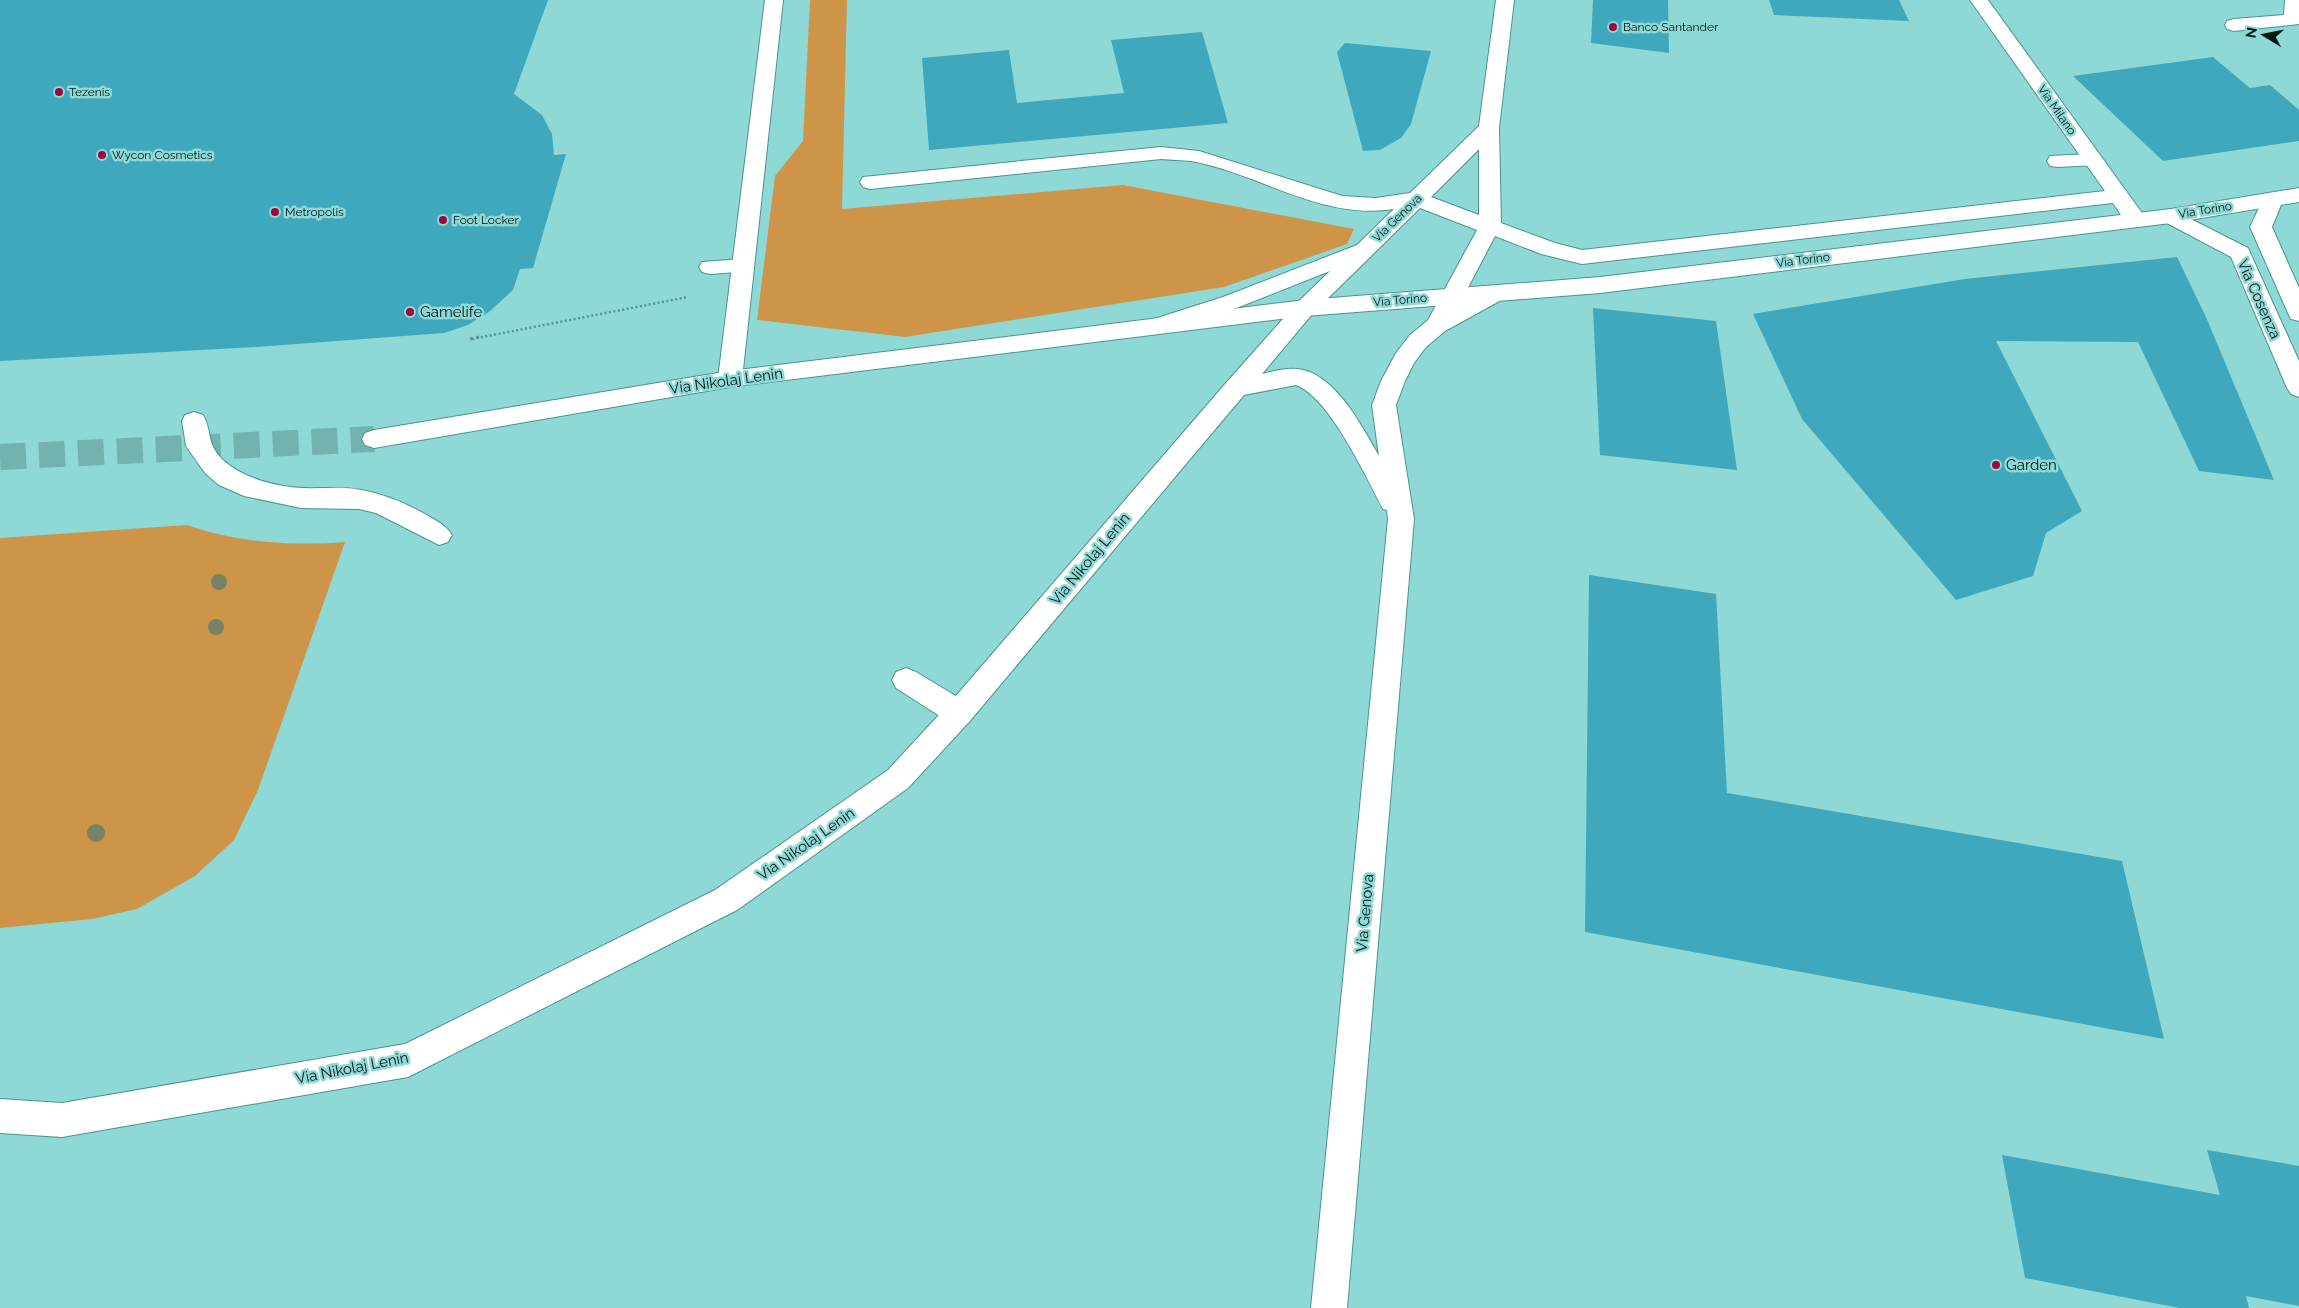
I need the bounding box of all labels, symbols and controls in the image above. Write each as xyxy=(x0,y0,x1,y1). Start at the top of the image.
north arrow xyxy=(2239,10,2289,60)
place label: Banco Santander xyxy=(1623,20,1719,34)
marker: Banco Santander xyxy=(1607,21,1619,33)
text: N xyxy=(2242,26,2260,39)
street label: Via Milano xyxy=(2035,82,2079,138)
place label: Tezenis xyxy=(69,85,110,99)
marker: Tezenis xyxy=(53,86,65,98)
place label: Wycon Cosmetics xyxy=(112,148,213,162)
marker: Wycon Cosmetics xyxy=(96,149,108,161)
street label: Via Genova xyxy=(1370,191,1424,245)
street label: Via Torino xyxy=(2177,199,2233,221)
place label: Metropolis xyxy=(285,205,344,219)
marker: Metropolis xyxy=(269,206,281,218)
place label: Foot Locker xyxy=(453,213,520,227)
marker: Foot Locker xyxy=(437,214,449,226)
street label: Via Torino xyxy=(1775,250,1831,270)
street label: Via Cosenza xyxy=(2233,256,2285,342)
street label: Via Torino xyxy=(1372,291,1428,309)
place label: Gamelife xyxy=(420,303,483,321)
marker: Gamelife xyxy=(404,306,416,318)
street label: Via Nikolaj Lenin xyxy=(668,364,784,398)
place label: Garden xyxy=(2006,456,2057,474)
marker: Garden xyxy=(1990,459,2002,471)
street label: Via Nikolaj Lenin xyxy=(1046,509,1134,609)
street label: Via Nikolaj Lenin xyxy=(754,804,858,884)
street label: Via Genova xyxy=(1353,873,1377,953)
street label: Via Nikolaj Lenin xyxy=(294,1048,410,1088)

